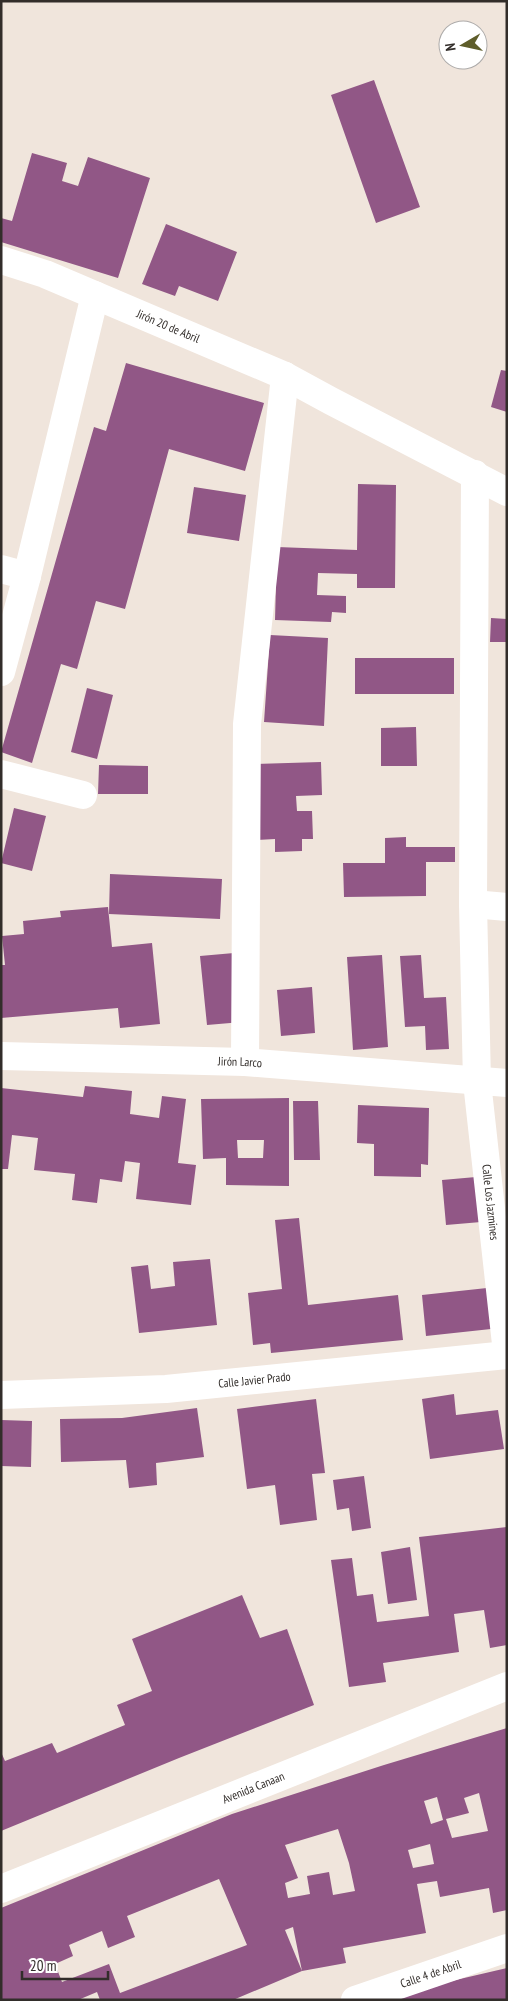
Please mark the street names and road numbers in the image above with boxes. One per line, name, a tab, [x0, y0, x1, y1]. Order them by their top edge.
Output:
street label: Jirón 20 de Abril	[134, 305, 202, 346]
street label: Jirón Larco	[217, 1053, 263, 1070]
street label: Calle Los Jazmines	[479, 1163, 502, 1241]
street label: Calle Javier Prado	[218, 1369, 291, 1391]
street label: Avenida Canaan	[220, 1768, 287, 1806]
street label: Calle 4 de Abril	[398, 1956, 463, 1991]

